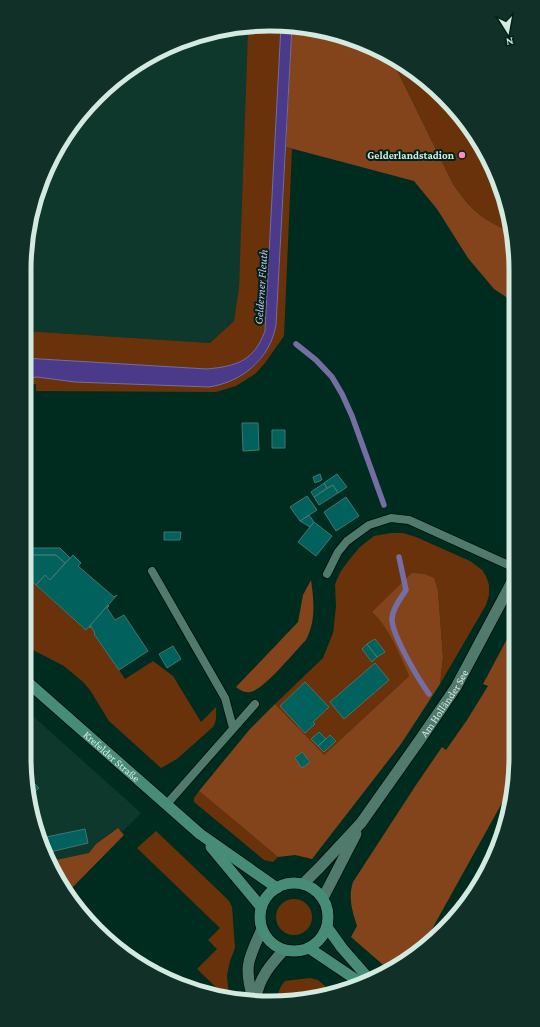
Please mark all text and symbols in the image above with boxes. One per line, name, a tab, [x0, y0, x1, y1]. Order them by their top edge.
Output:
north arrow	[488, 12, 528, 52]
text: N	[505, 35, 515, 49]
place label: Gelderlandstadion	[367, 149, 455, 161]
marker: Gelderlandstadion	[457, 150, 467, 160]
water label: Gelderner Fleuth	[251, 249, 271, 325]
street label: Am Holländer See	[418, 667, 470, 739]
street label: Krefelder Straße	[81, 728, 143, 784]

